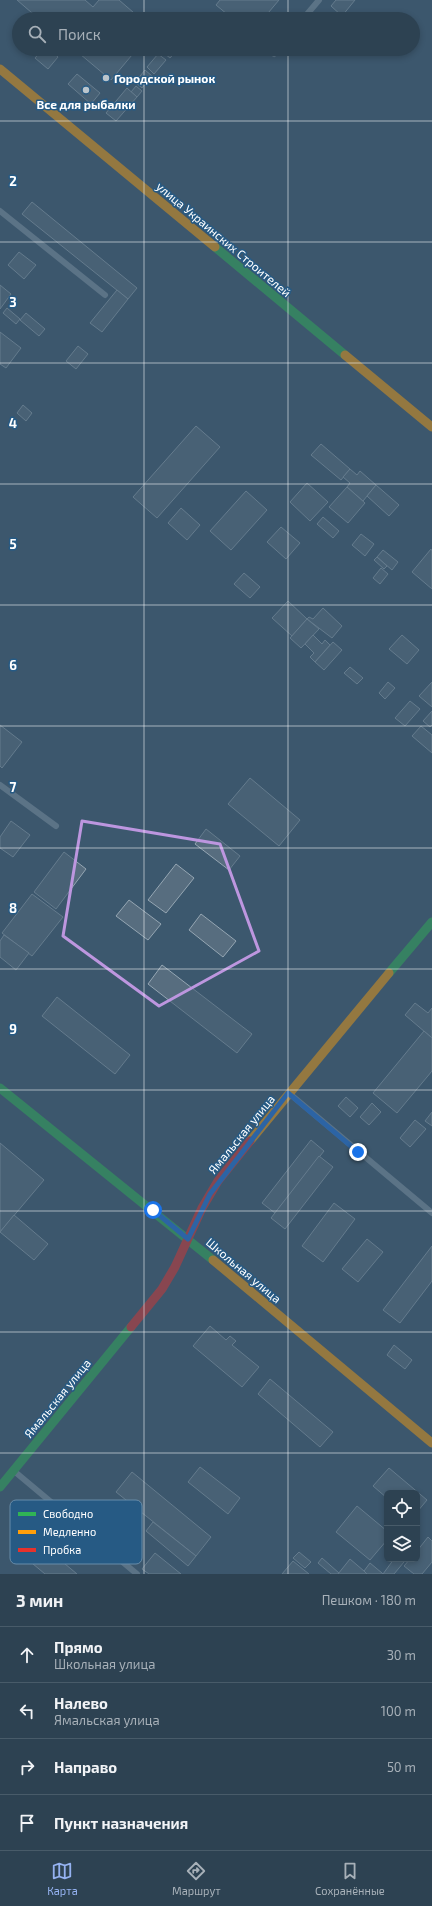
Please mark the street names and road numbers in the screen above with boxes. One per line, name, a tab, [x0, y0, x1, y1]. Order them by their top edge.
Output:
street label: улица Украинских Строителей	[153, 179, 294, 300]
street label: Ямальская улица	[205, 1092, 278, 1177]
street label: Школьная улица	[203, 1235, 284, 1306]
street label: Ямальская улица	[21, 1356, 94, 1441]

